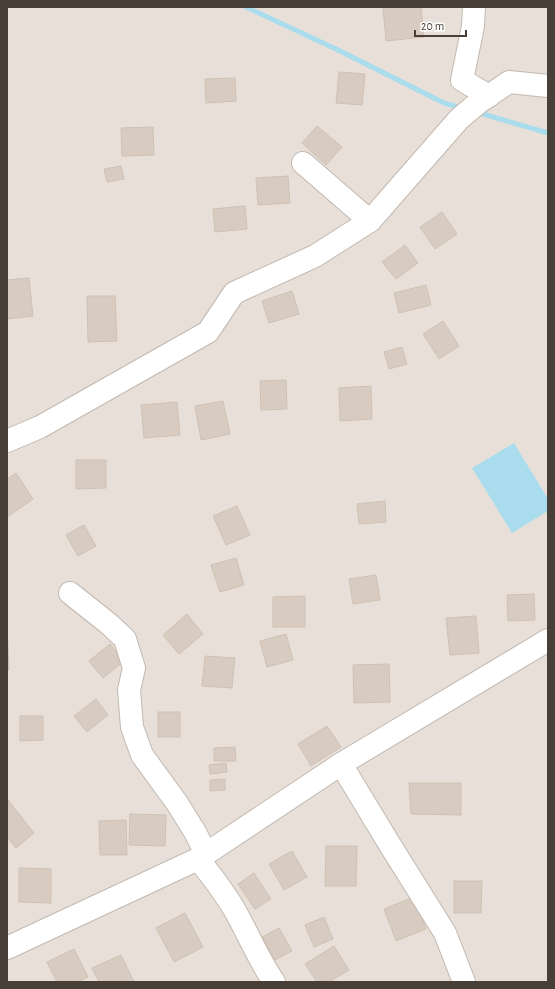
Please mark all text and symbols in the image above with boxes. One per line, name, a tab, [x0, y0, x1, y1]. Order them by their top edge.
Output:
scale bar	[415, 12, 466, 38]
text: 20 m	[421, 20, 444, 32]

